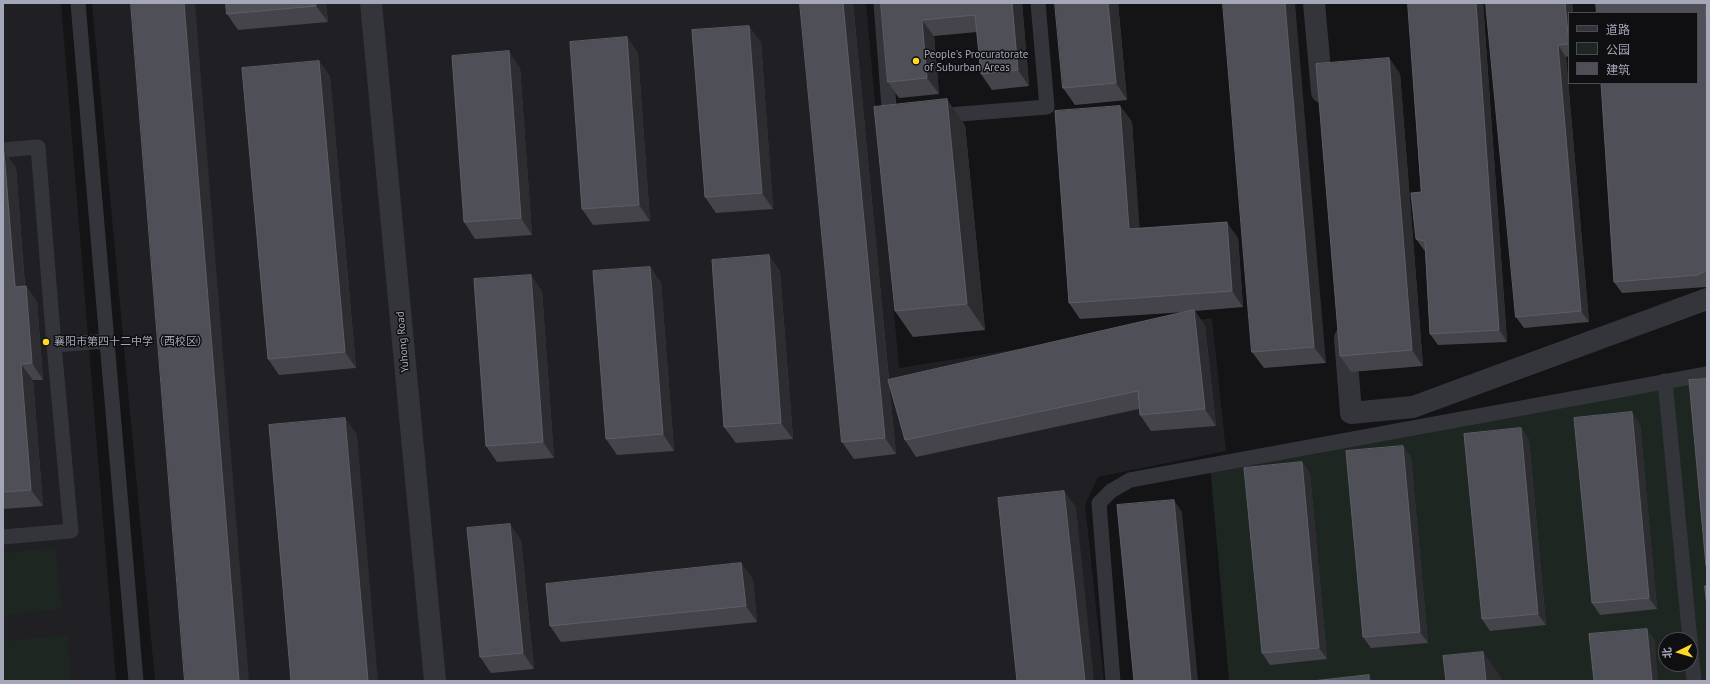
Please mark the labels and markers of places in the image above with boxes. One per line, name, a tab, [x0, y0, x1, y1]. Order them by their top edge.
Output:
place label: People's Procuratorate of Suburban Areas	[924, 48, 1028, 74]
marker: People's Procuratorate of Suburban Areas	[911, 56, 921, 66]
place label: 襄阳市第四十二中学（西校区）	[54, 335, 208, 349]
marker: 襄阳市第四十二中学（西校区）	[41, 337, 51, 347]

